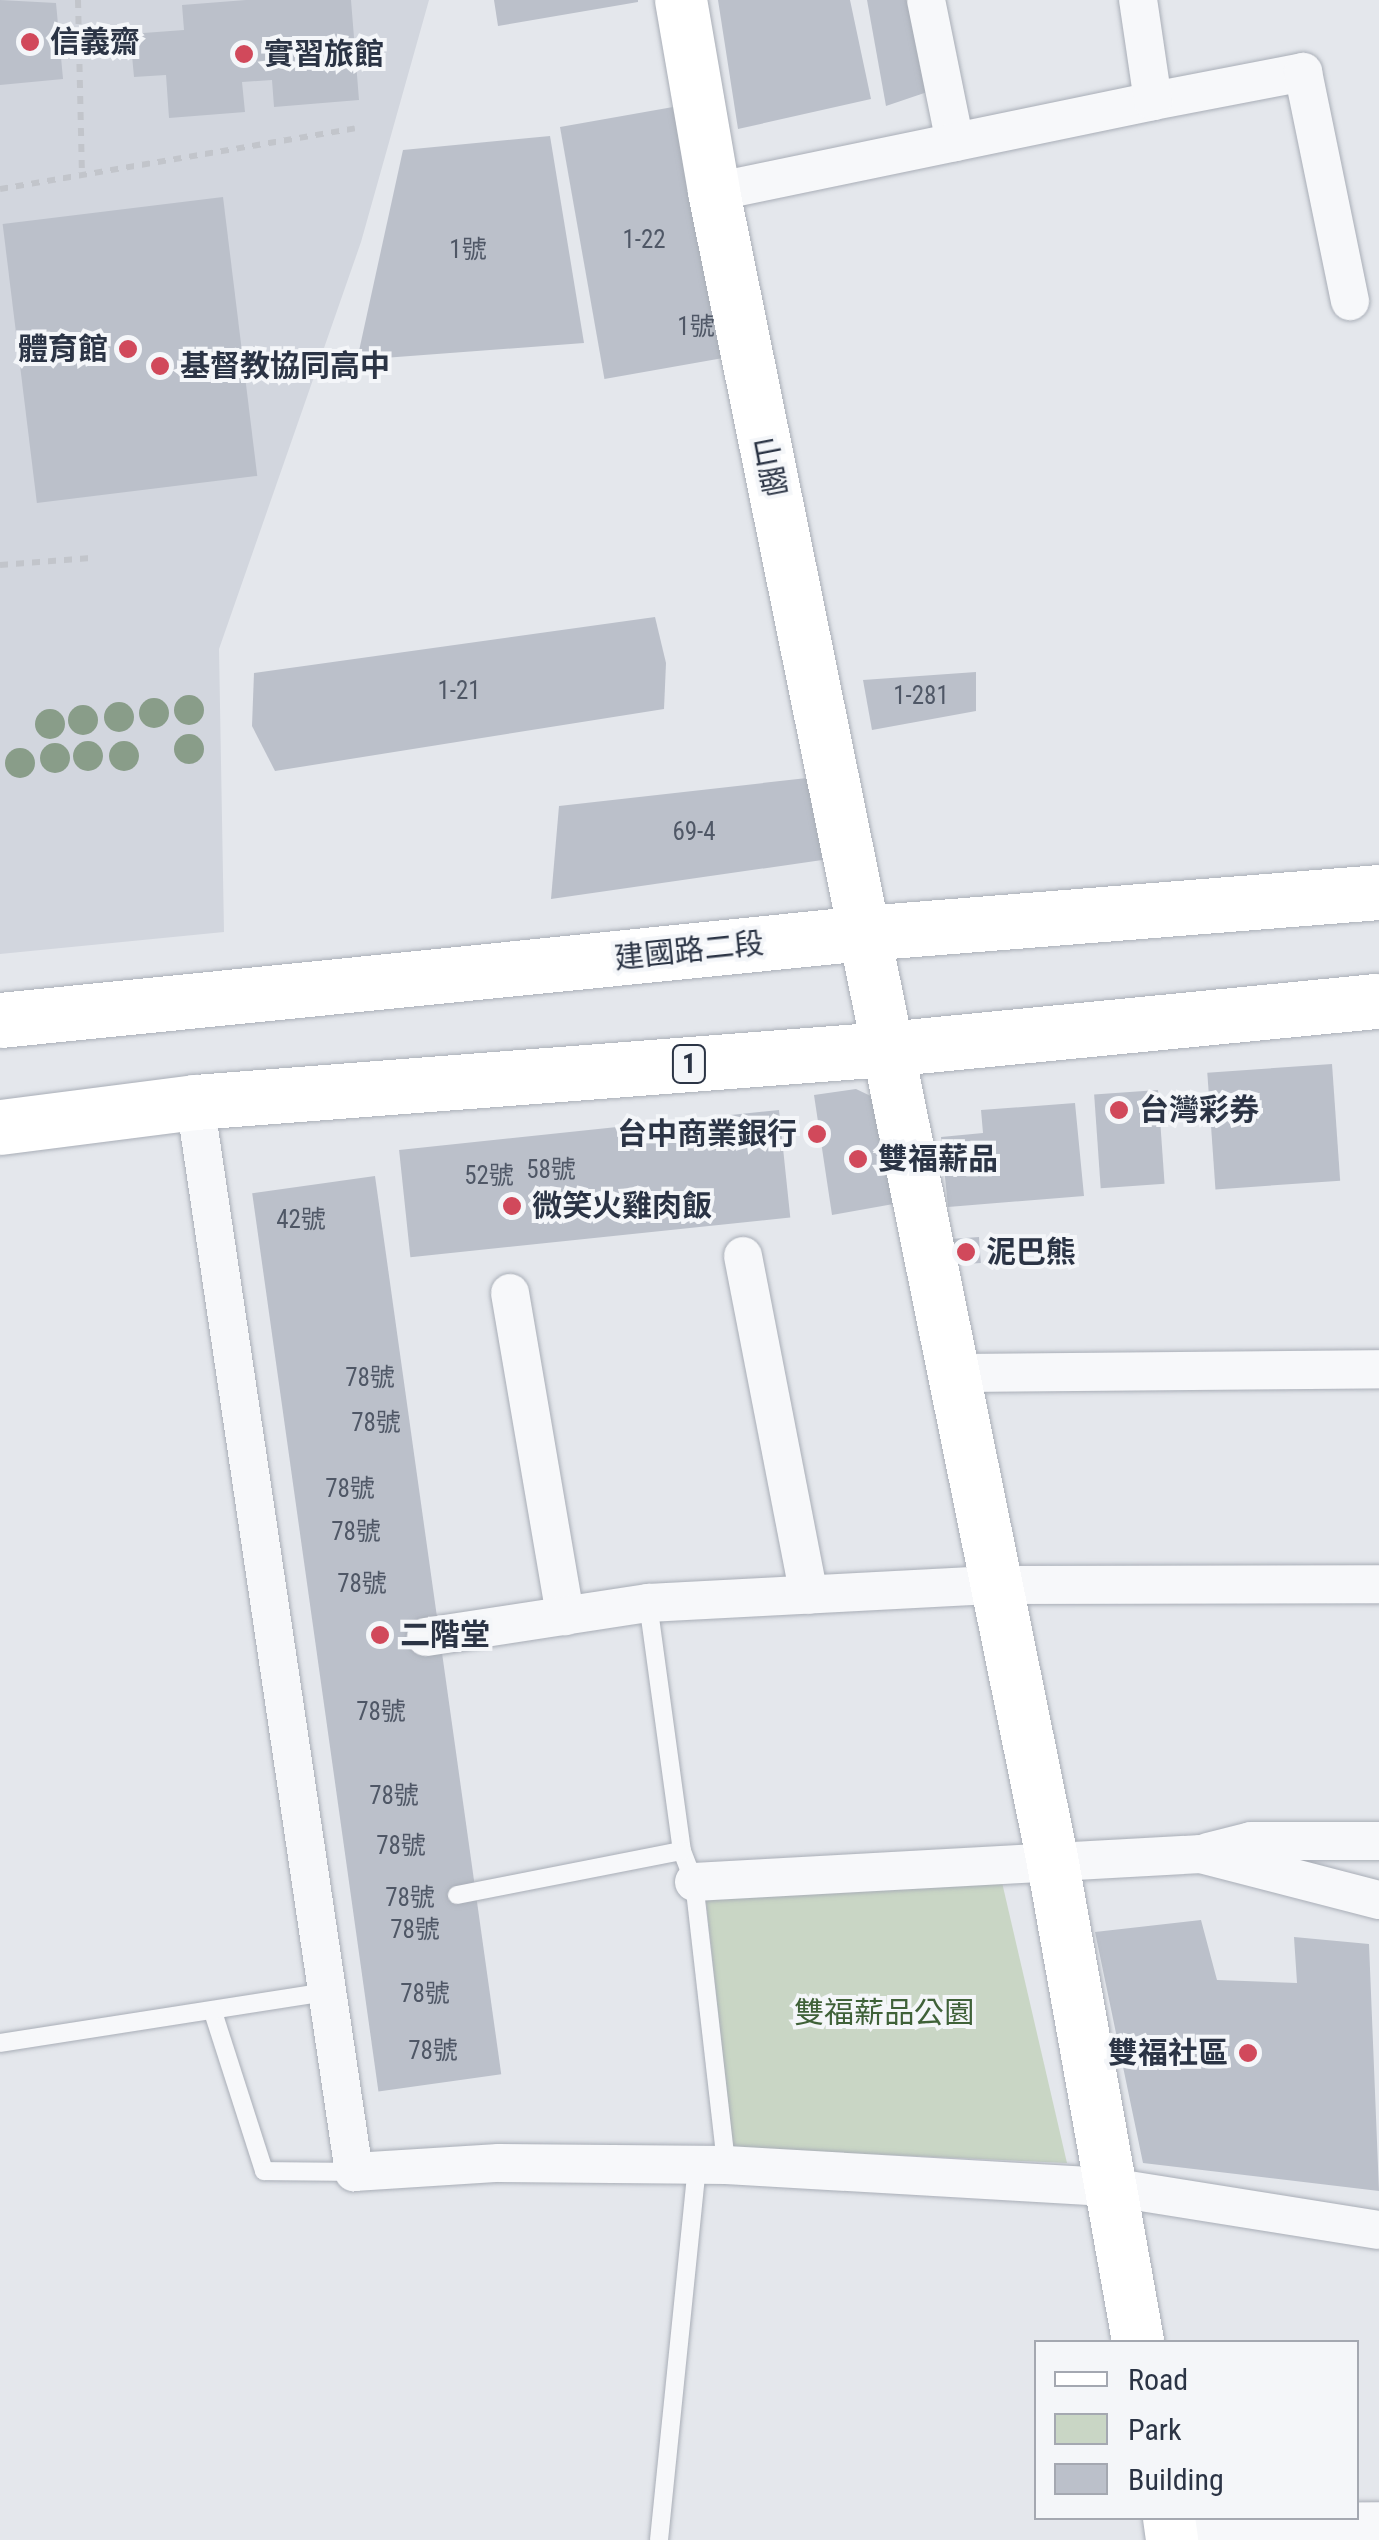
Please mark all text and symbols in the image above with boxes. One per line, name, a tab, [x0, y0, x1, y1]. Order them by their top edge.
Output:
place label: 信義齋	[50, 24, 140, 60]
marker: 信義齋	[19, 31, 41, 53]
place label: 實習旅館	[264, 36, 384, 72]
marker: 實習旅館	[233, 43, 255, 65]
house number: 1-22	[622, 225, 666, 255]
house number: 1號	[449, 235, 487, 265]
house number: 1號	[677, 312, 715, 342]
place label: 體育館	[18, 331, 108, 367]
marker: 體育館	[117, 338, 139, 360]
place label: 基督教協同高中	[180, 348, 390, 384]
marker: 基督教協同高中	[149, 355, 171, 377]
street label: 山腳	[746, 434, 792, 500]
house number: 1-21	[437, 676, 481, 706]
house number: 1-281	[893, 681, 949, 711]
house number: 69-4	[672, 817, 716, 847]
street label: 建國路二段	[613, 925, 765, 977]
road number: 1	[672, 1041, 706, 1087]
place label: 台灣彩券	[1139, 1092, 1259, 1128]
marker: 台灣彩券	[1108, 1099, 1130, 1121]
place label: 台中商業銀行	[617, 1116, 797, 1152]
marker: 台中商業銀行	[806, 1123, 828, 1145]
place label: 雙福薪品	[878, 1141, 998, 1177]
marker: 雙福薪品	[847, 1148, 869, 1170]
house number: 58號	[526, 1155, 576, 1185]
house number: 52號	[464, 1161, 514, 1191]
place label: 微笑火雞肉飯	[532, 1188, 712, 1224]
marker: 微笑火雞肉飯	[501, 1195, 523, 1217]
house number: 42號	[276, 1205, 326, 1235]
place label: 泥巴熊	[986, 1234, 1076, 1270]
marker: 泥巴熊	[955, 1241, 977, 1263]
house number: 78號	[345, 1363, 395, 1393]
house number: 78號	[351, 1408, 401, 1438]
house number: 78號	[325, 1474, 375, 1504]
house number: 78號	[331, 1517, 381, 1547]
house number: 78號	[337, 1569, 387, 1599]
place label: 二階堂	[400, 1617, 490, 1653]
marker: 二階堂	[369, 1624, 391, 1646]
house number: 78號	[356, 1697, 406, 1727]
house number: 78號	[369, 1781, 419, 1811]
house number: 78號	[376, 1831, 426, 1861]
house number: 78號	[385, 1883, 435, 1913]
house number: 78號	[390, 1915, 440, 1945]
house number: 78號	[400, 1979, 450, 2009]
park label: 雙福薪品公園	[794, 1995, 974, 2031]
place label: 雙福社區	[1108, 2035, 1228, 2071]
house number: 78號	[408, 2036, 458, 2066]
marker: 雙福社區	[1237, 2042, 1259, 2064]
legend	[1034, 2340, 1359, 2520]
text: Road	[1128, 2362, 1188, 2397]
text: Park	[1128, 2412, 1182, 2447]
text: Building	[1128, 2462, 1224, 2497]

